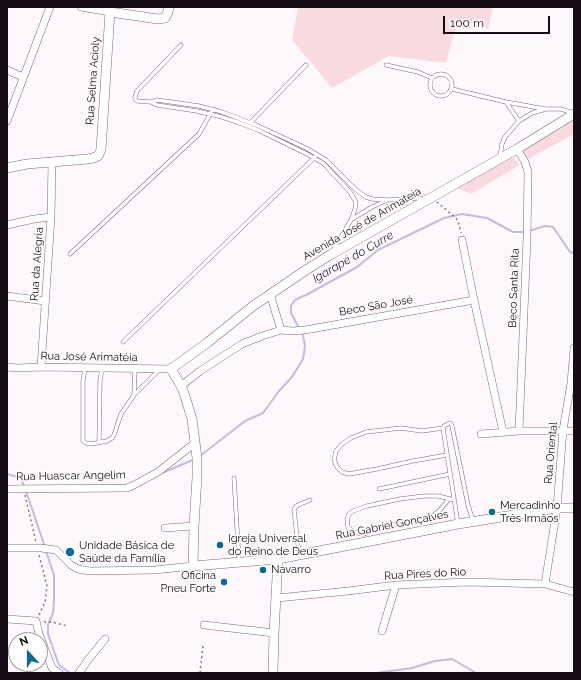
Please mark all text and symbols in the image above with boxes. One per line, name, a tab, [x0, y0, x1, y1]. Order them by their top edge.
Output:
scale bar	[445, 8, 552, 34]
text: 100 m	[450, 16, 484, 30]
street label: Rua Selma Acioly	[83, 36, 103, 126]
street label: Avenida José de Arimateia	[301, 185, 423, 263]
street label: Rua da Alegria	[28, 227, 46, 301]
water label: Igarapé do Curre	[310, 228, 396, 286]
street label: Beco Santa Rita	[506, 248, 522, 328]
street label: Beco São José	[338, 293, 414, 319]
street label: Rua José Arimatéia	[40, 350, 138, 364]
street label: Rua Oriental	[542, 421, 560, 485]
street label: Rua Huascar Angelim	[16, 468, 126, 484]
place label: Mercadinho Três Irmãos	[500, 499, 560, 525]
marker: Mercadinho Três Irmãos	[487, 507, 497, 517]
street label: Rua Gabriel Gonçalves	[334, 508, 450, 542]
place label: Igreja Universal do Reino de Deus	[228, 532, 318, 558]
place label: Unidade Básica de Saúde da Família	[79, 539, 174, 565]
marker: Igreja Universal do Reino de Deus	[215, 540, 225, 550]
marker: Unidade Básica de Saúde da Família	[64, 546, 76, 558]
place label: Navarro	[271, 563, 311, 577]
marker: Navarro	[258, 565, 268, 575]
street label: Rua Pires do Río	[384, 565, 466, 583]
place label: Oficina Pneu Forte	[160, 569, 216, 595]
marker: Oficina Pneu Forte	[219, 577, 229, 587]
north arrow	[8, 632, 48, 672]
text: N	[18, 634, 30, 649]

